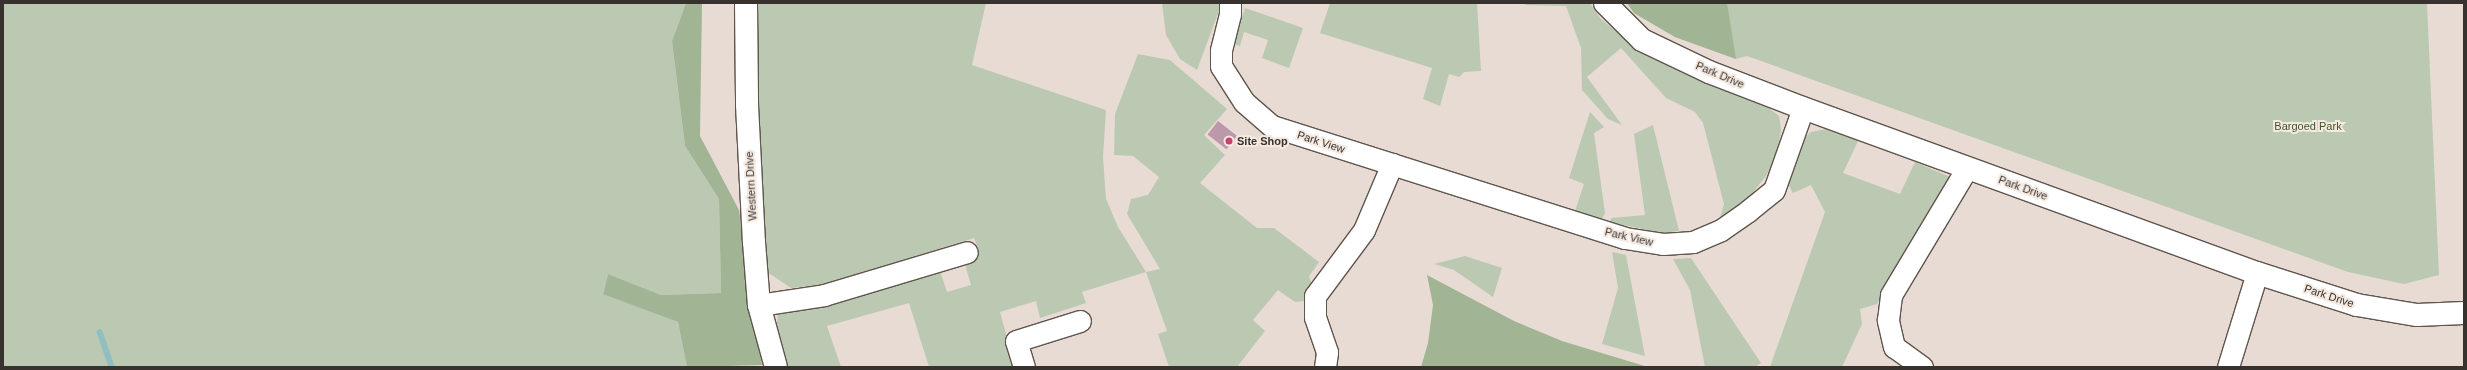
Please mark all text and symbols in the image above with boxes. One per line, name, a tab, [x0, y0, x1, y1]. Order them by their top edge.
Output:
street label: Park Drive	[1694, 59, 1746, 91]
park label: Bargoed Park	[2274, 119, 2342, 133]
street label: Park View	[1296, 128, 1346, 156]
place label: Site Shop	[1237, 134, 1288, 148]
marker: Site Shop	[1224, 136, 1234, 146]
street label: Western Drive	[743, 151, 759, 221]
street label: Park Drive	[1997, 173, 2049, 203]
street label: Park View	[1603, 225, 1655, 249]
street label: Park Drive	[2303, 282, 2355, 310]

